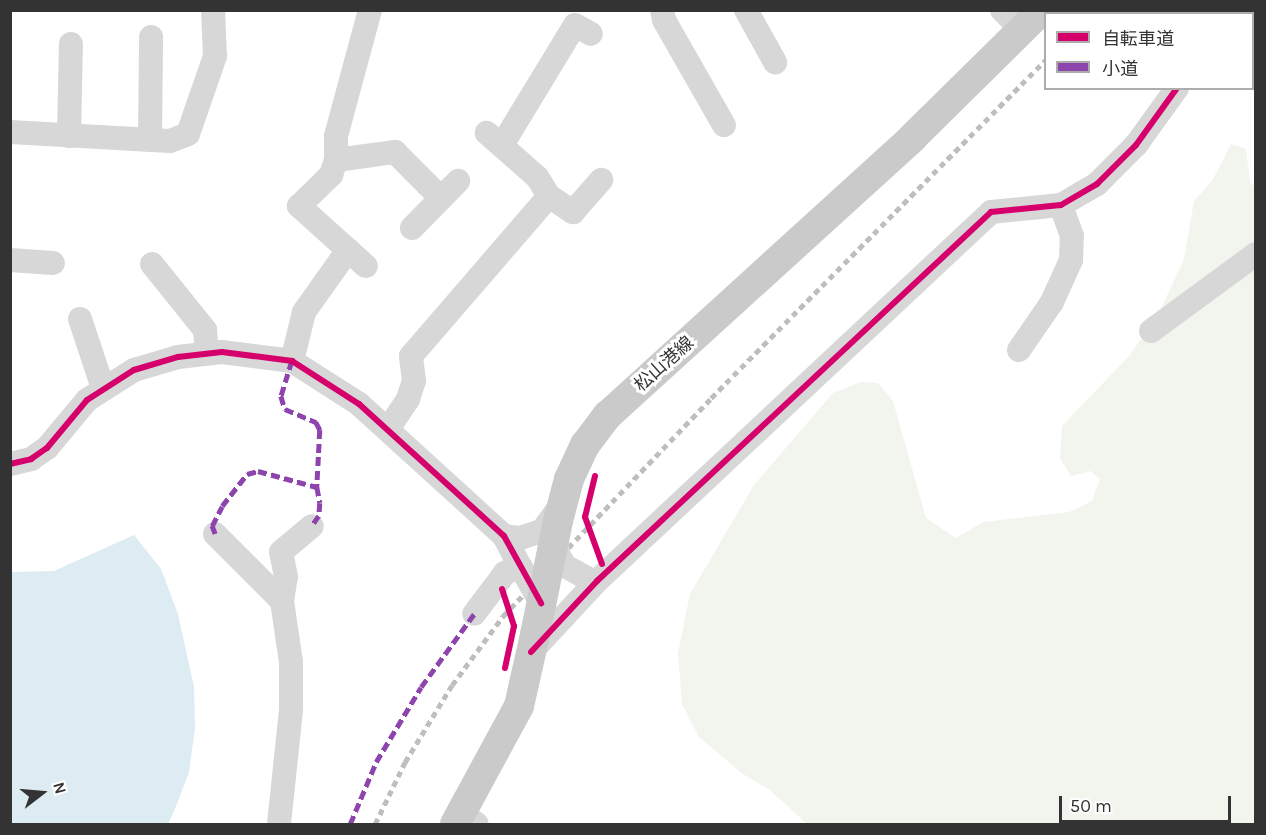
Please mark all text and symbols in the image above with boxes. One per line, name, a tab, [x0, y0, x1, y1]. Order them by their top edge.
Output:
legend	[1044, 12, 1254, 90]
text: 自転車道	[1102, 28, 1174, 50]
text: 小道	[1102, 58, 1138, 80]
street label: 松山港線	[630, 332, 698, 396]
north arrow	[12, 763, 72, 823]
text: N	[49, 780, 70, 796]
scale bar	[1062, 784, 1234, 822]
text: 50 m	[1070, 795, 1112, 817]

